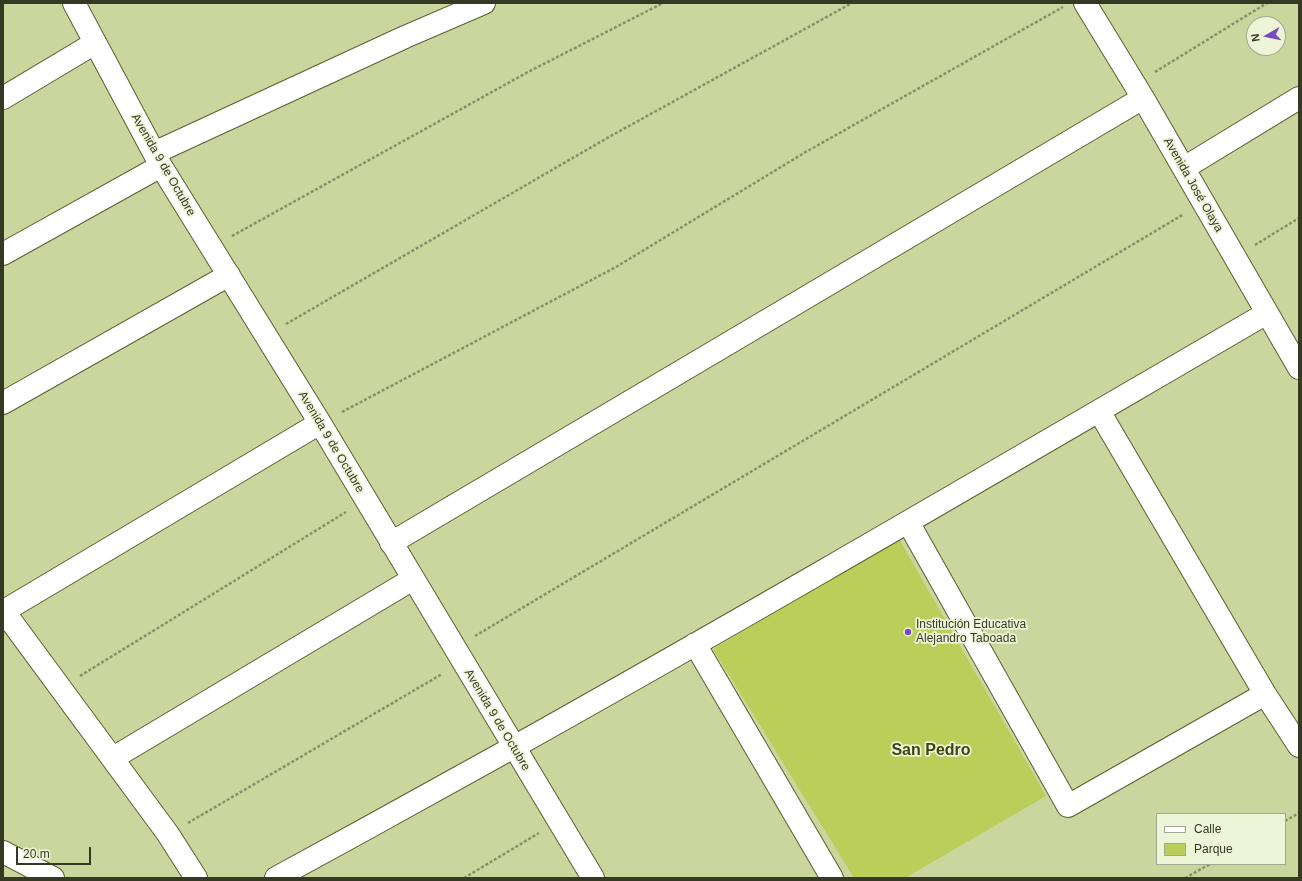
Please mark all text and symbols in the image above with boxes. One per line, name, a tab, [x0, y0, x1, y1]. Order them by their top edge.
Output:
north arrow	[1246, 16, 1286, 56]
text: N	[1249, 33, 1262, 43]
street label: Avenida 9 de Octubre	[128, 111, 198, 219]
street label: Avenida José Olaya	[1160, 135, 1226, 235]
street label: Avenida 9 de Octubre	[295, 389, 367, 495]
place label: Institución Educativa Alejandro Taboada	[916, 618, 1026, 646]
marker: Institución Educativa Alejandro Taboada	[903, 627, 913, 637]
street label: Avenida 9 de Octubre	[461, 667, 533, 773]
district label: San Pedro	[891, 741, 971, 761]
legend	[1156, 813, 1286, 865]
text: Calle	[1194, 822, 1221, 836]
scale bar	[18, 839, 93, 865]
text: Parque	[1194, 842, 1233, 856]
text: 20 m	[23, 847, 50, 861]

